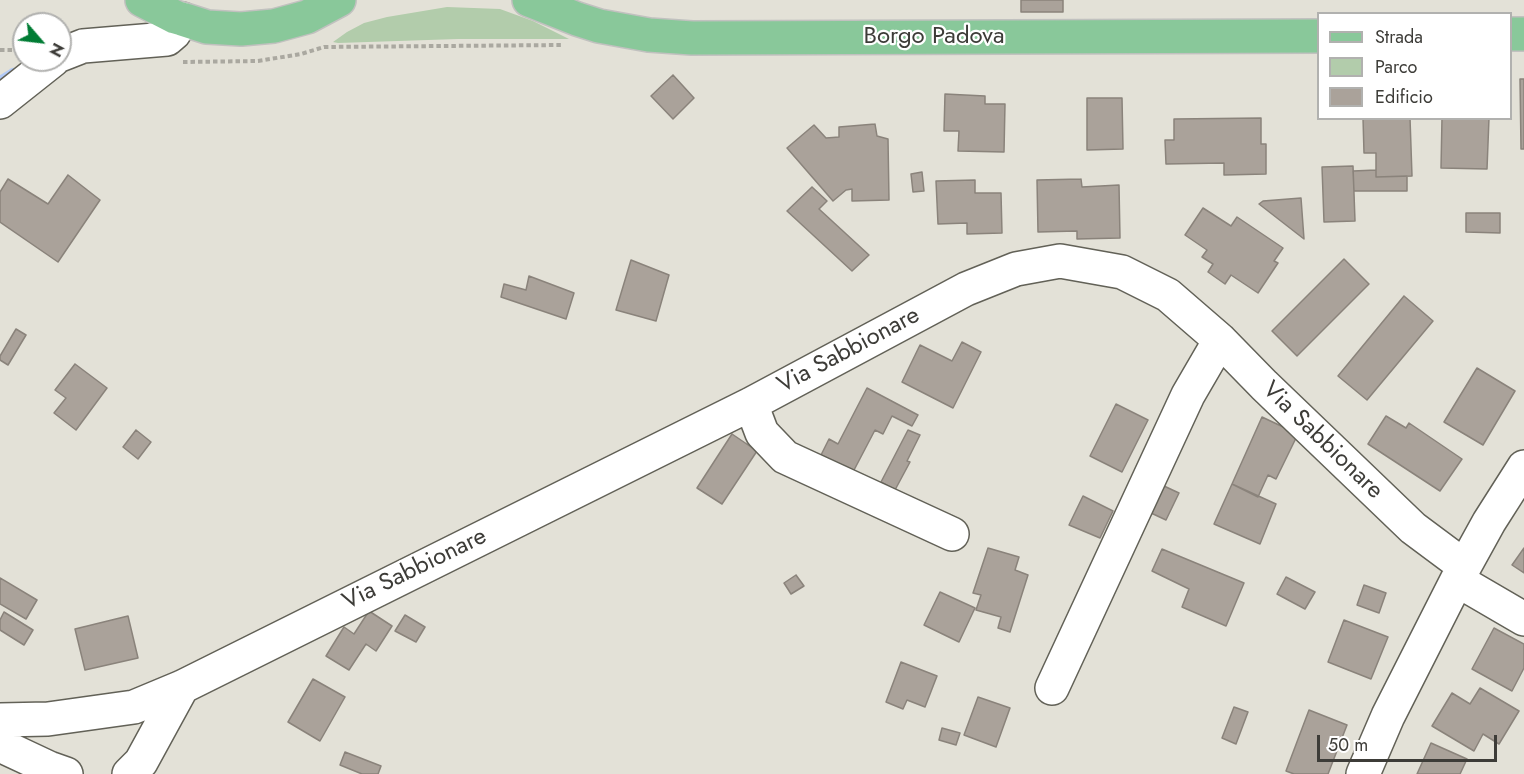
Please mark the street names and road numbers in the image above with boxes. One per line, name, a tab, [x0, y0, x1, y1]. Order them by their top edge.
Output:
street label: Borgo Padova	[864, 23, 1004, 51]
street label: Via Sabbionare	[773, 302, 925, 400]
street label: Via Sabbionare	[1256, 376, 1388, 506]
street label: Via Sabbionare	[338, 523, 492, 617]

